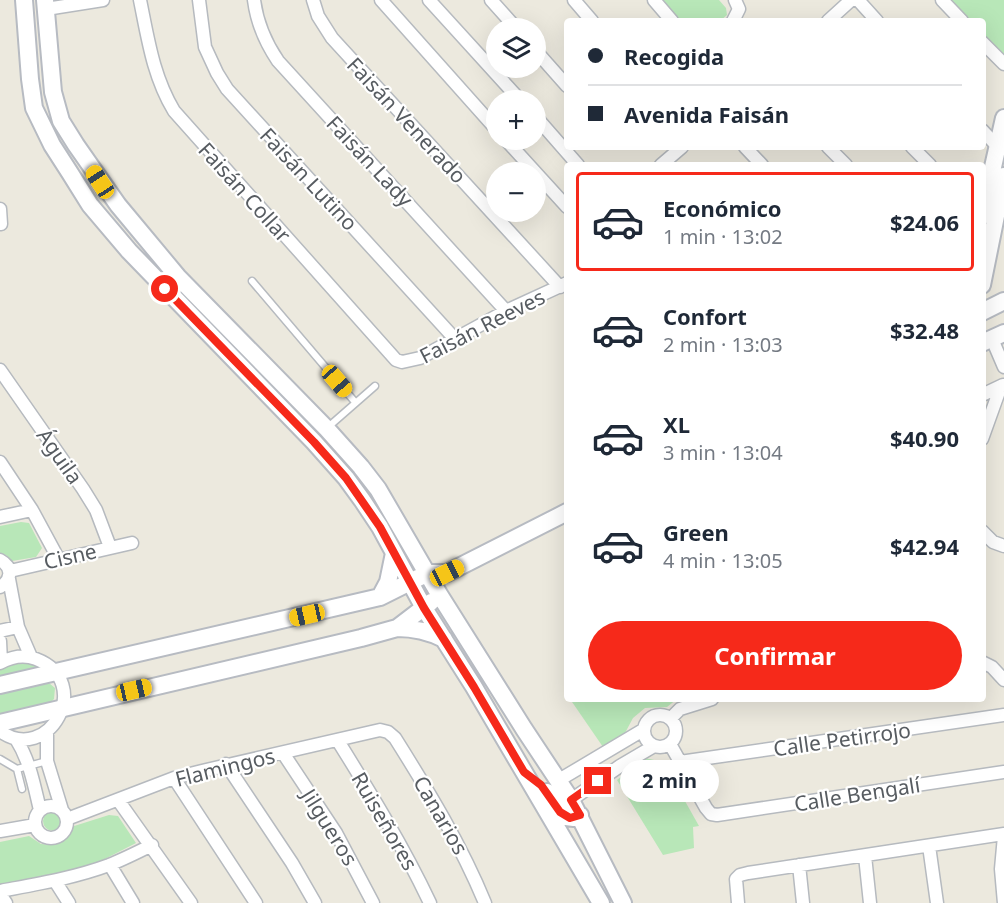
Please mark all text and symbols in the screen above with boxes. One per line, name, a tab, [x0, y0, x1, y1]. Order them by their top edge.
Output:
map controls	[486, 18, 546, 222]
button: layers	[486, 18, 546, 78]
text: Recogida	[624, 41, 724, 71]
street label: Faisán Venerado	[341, 51, 473, 189]
button: +	[486, 90, 546, 150]
text: Avenida Faisán	[624, 99, 789, 129]
street label: Faisán Lady	[321, 109, 420, 213]
street label: Faisán Lutino	[254, 122, 364, 236]
street label: Faisán Collar	[193, 136, 298, 248]
car	[83, 162, 117, 202]
button: −	[486, 162, 546, 222]
text: Económico	[663, 193, 782, 223]
icon: car	[591, 195, 645, 249]
text: $24.06	[890, 207, 959, 237]
text: 1 min · 13:02	[663, 223, 783, 250]
route start	[151, 275, 178, 302]
street label: Faisán Reeves	[414, 282, 550, 370]
text: Confort	[663, 301, 747, 331]
icon: car	[591, 303, 645, 357]
text: $32.48	[890, 315, 959, 345]
text: 2 min · 13:03	[663, 331, 783, 358]
car	[318, 362, 356, 400]
text: XL	[663, 409, 690, 439]
icon: car	[591, 411, 645, 465]
street label: Águila	[31, 423, 89, 489]
text: $40.90	[890, 423, 959, 453]
text: 3 min · 13:04	[663, 439, 783, 466]
text: Green	[663, 517, 729, 547]
icon: car	[591, 519, 645, 573]
text: $42.94	[890, 531, 959, 561]
street label: Cisne	[41, 536, 99, 576]
text: 4 min · 13:05	[663, 547, 783, 574]
car	[427, 557, 467, 589]
car	[287, 602, 327, 628]
button: Confirmar	[588, 621, 962, 690]
car	[114, 677, 154, 703]
street label: Calle Petirrojo	[771, 715, 913, 763]
street label: Flamingos	[172, 741, 278, 793]
callout: 2 min	[619, 760, 718, 802]
street label: Ruiseñores	[346, 767, 424, 875]
route end	[584, 767, 611, 794]
text: 2 min	[642, 767, 697, 794]
street label: Canarios	[407, 770, 475, 860]
street label: Calle Bengalí	[792, 770, 923, 818]
street label: Jilgueros	[294, 782, 364, 871]

